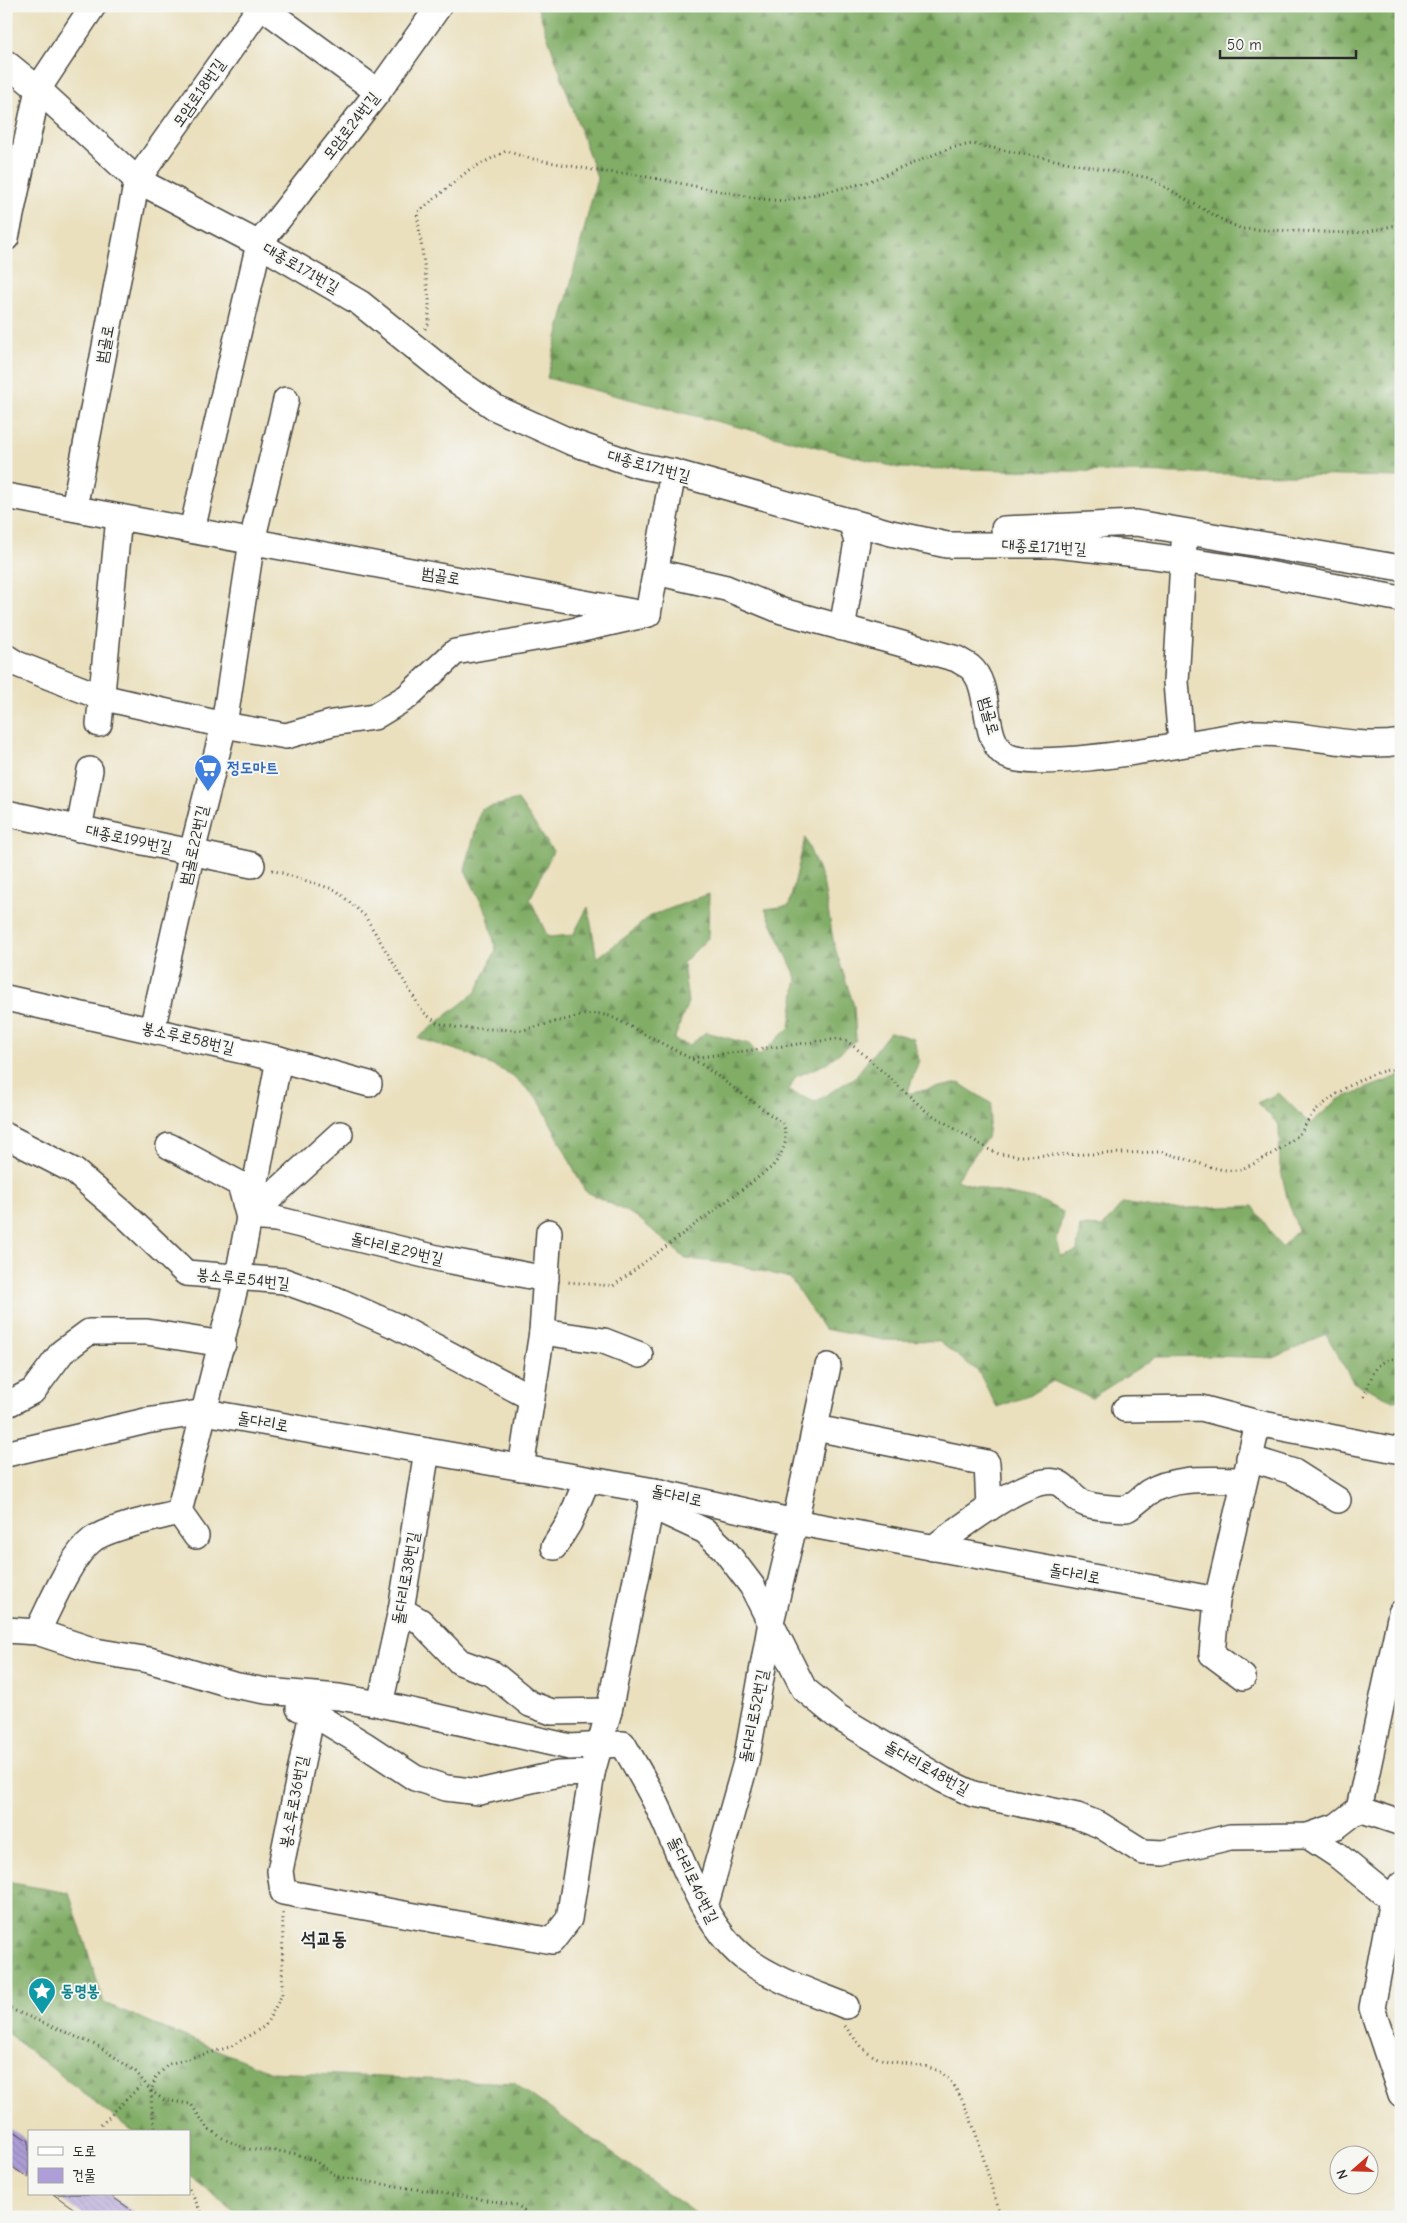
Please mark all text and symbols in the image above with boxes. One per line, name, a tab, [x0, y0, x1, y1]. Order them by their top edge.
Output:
scale bar	[1220, 28, 1356, 60]
text: 50 m	[1227, 36, 1262, 54]
street label: 모암로18번길	[169, 55, 229, 130]
street label: 모암로24번길	[319, 89, 383, 163]
street label: 대종로171번길	[260, 239, 342, 297]
street label: 범골로	[92, 323, 118, 365]
street label: 대종로171번길	[606, 446, 692, 486]
street label: 대종로171번길	[1001, 536, 1087, 558]
street label: 범골로	[420, 564, 462, 588]
street label: 범골로	[975, 695, 1003, 737]
supermarket icon: 정도마트	[193, 753, 223, 792]
place label: 정도마트	[227, 759, 279, 777]
street label: 범골로22번길	[176, 803, 212, 887]
street label: 대종로199번길	[84, 821, 174, 857]
street label: 봉소루로58번길	[140, 1019, 236, 1057]
street label: 돌다리로29번길	[349, 1230, 445, 1268]
street label: 봉소루로54번길	[195, 1265, 291, 1293]
street label: 돌다리로	[236, 1409, 290, 1435]
street label: 돌다리로	[650, 1482, 704, 1510]
street label: 돌다리로38번길	[389, 1530, 423, 1626]
street label: 돌다리로	[1048, 1561, 1102, 1587]
street label: 돌다리로52번길	[736, 1668, 772, 1764]
street label: 돌다리로48번길	[882, 1738, 972, 1799]
street label: 봉소루로36번길	[276, 1754, 312, 1850]
street label: 돌다리로46번길	[664, 1834, 722, 1926]
district label: 석교동	[300, 1928, 347, 1950]
place icon: 동명봉	[27, 1976, 57, 2015]
place label: 동명봉	[61, 1982, 100, 2000]
legend	[28, 2130, 190, 2196]
text: 도로	[72, 2142, 96, 2160]
north arrow	[1330, 2146, 1380, 2196]
text: 건물	[72, 2166, 96, 2184]
text: N	[1333, 2167, 1352, 2181]

